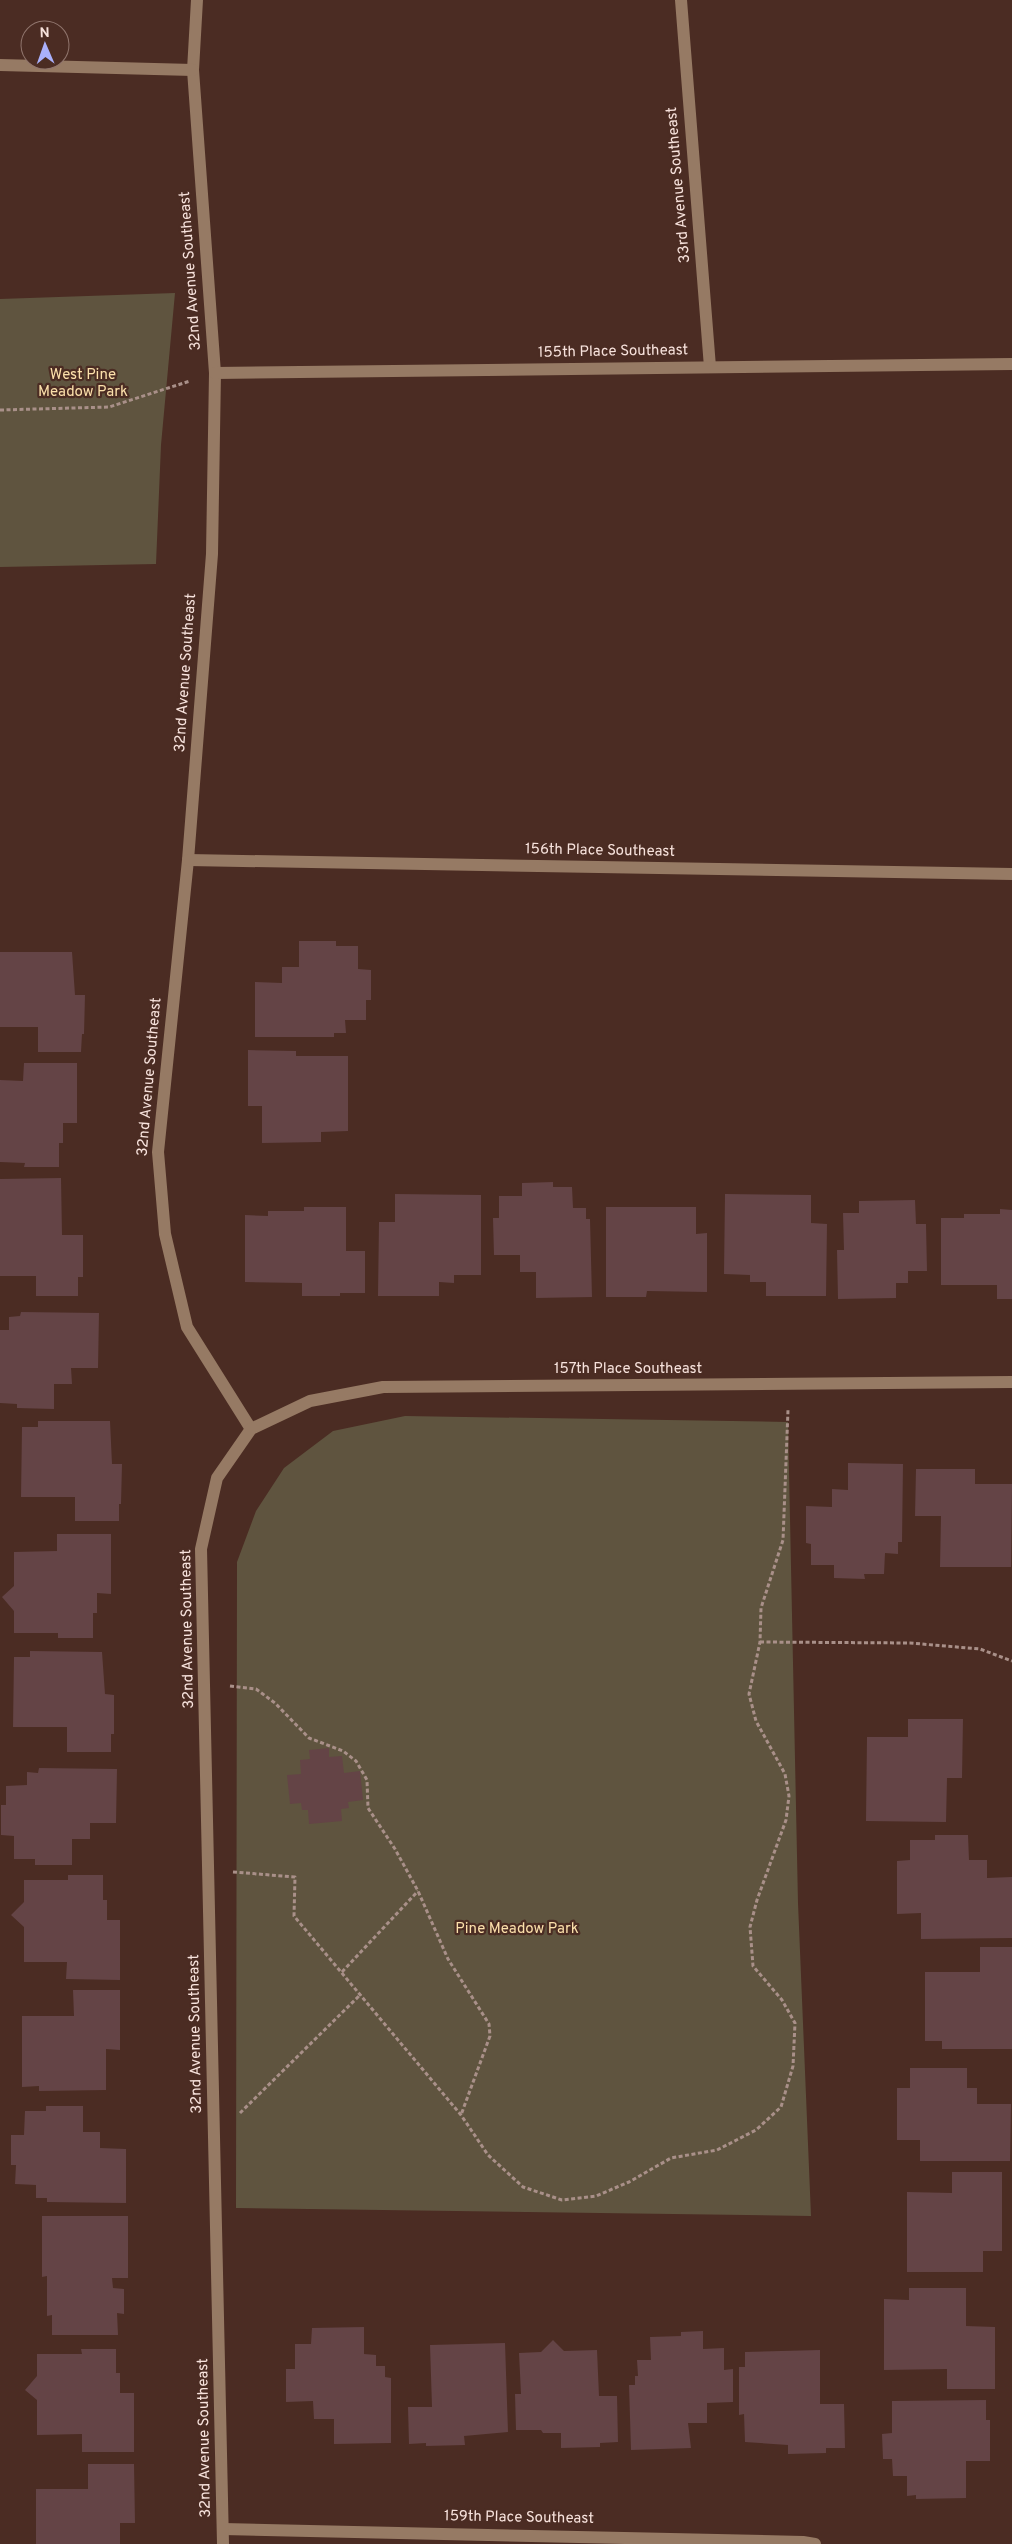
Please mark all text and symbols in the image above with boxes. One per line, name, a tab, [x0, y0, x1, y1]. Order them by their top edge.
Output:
north arrow	[20, 20, 70, 70]
text: N	[39, 25, 50, 42]
street label: 33rd Avenue Southeast	[663, 106, 695, 264]
street label: 32nd Avenue Southeast	[176, 191, 206, 351]
street label: 155th Place Southeast	[538, 341, 688, 363]
park label: West Pine Meadow Park	[38, 366, 128, 402]
street label: 32nd Avenue Southeast	[171, 593, 201, 753]
street label: 156th Place Southeast	[525, 840, 675, 862]
street label: 32nd Avenue Southeast	[134, 997, 166, 1157]
street label: 157th Place Southeast	[554, 1360, 702, 1379]
street label: 32nd Avenue Southeast	[177, 1549, 199, 1709]
park label: Pine Meadow Park	[455, 1920, 579, 1939]
street label: 32nd Avenue Southeast	[185, 1954, 207, 2114]
street label: 32nd Avenue Southeast	[194, 2358, 216, 2518]
street label: 159th Place Southeast	[444, 2507, 594, 2529]

